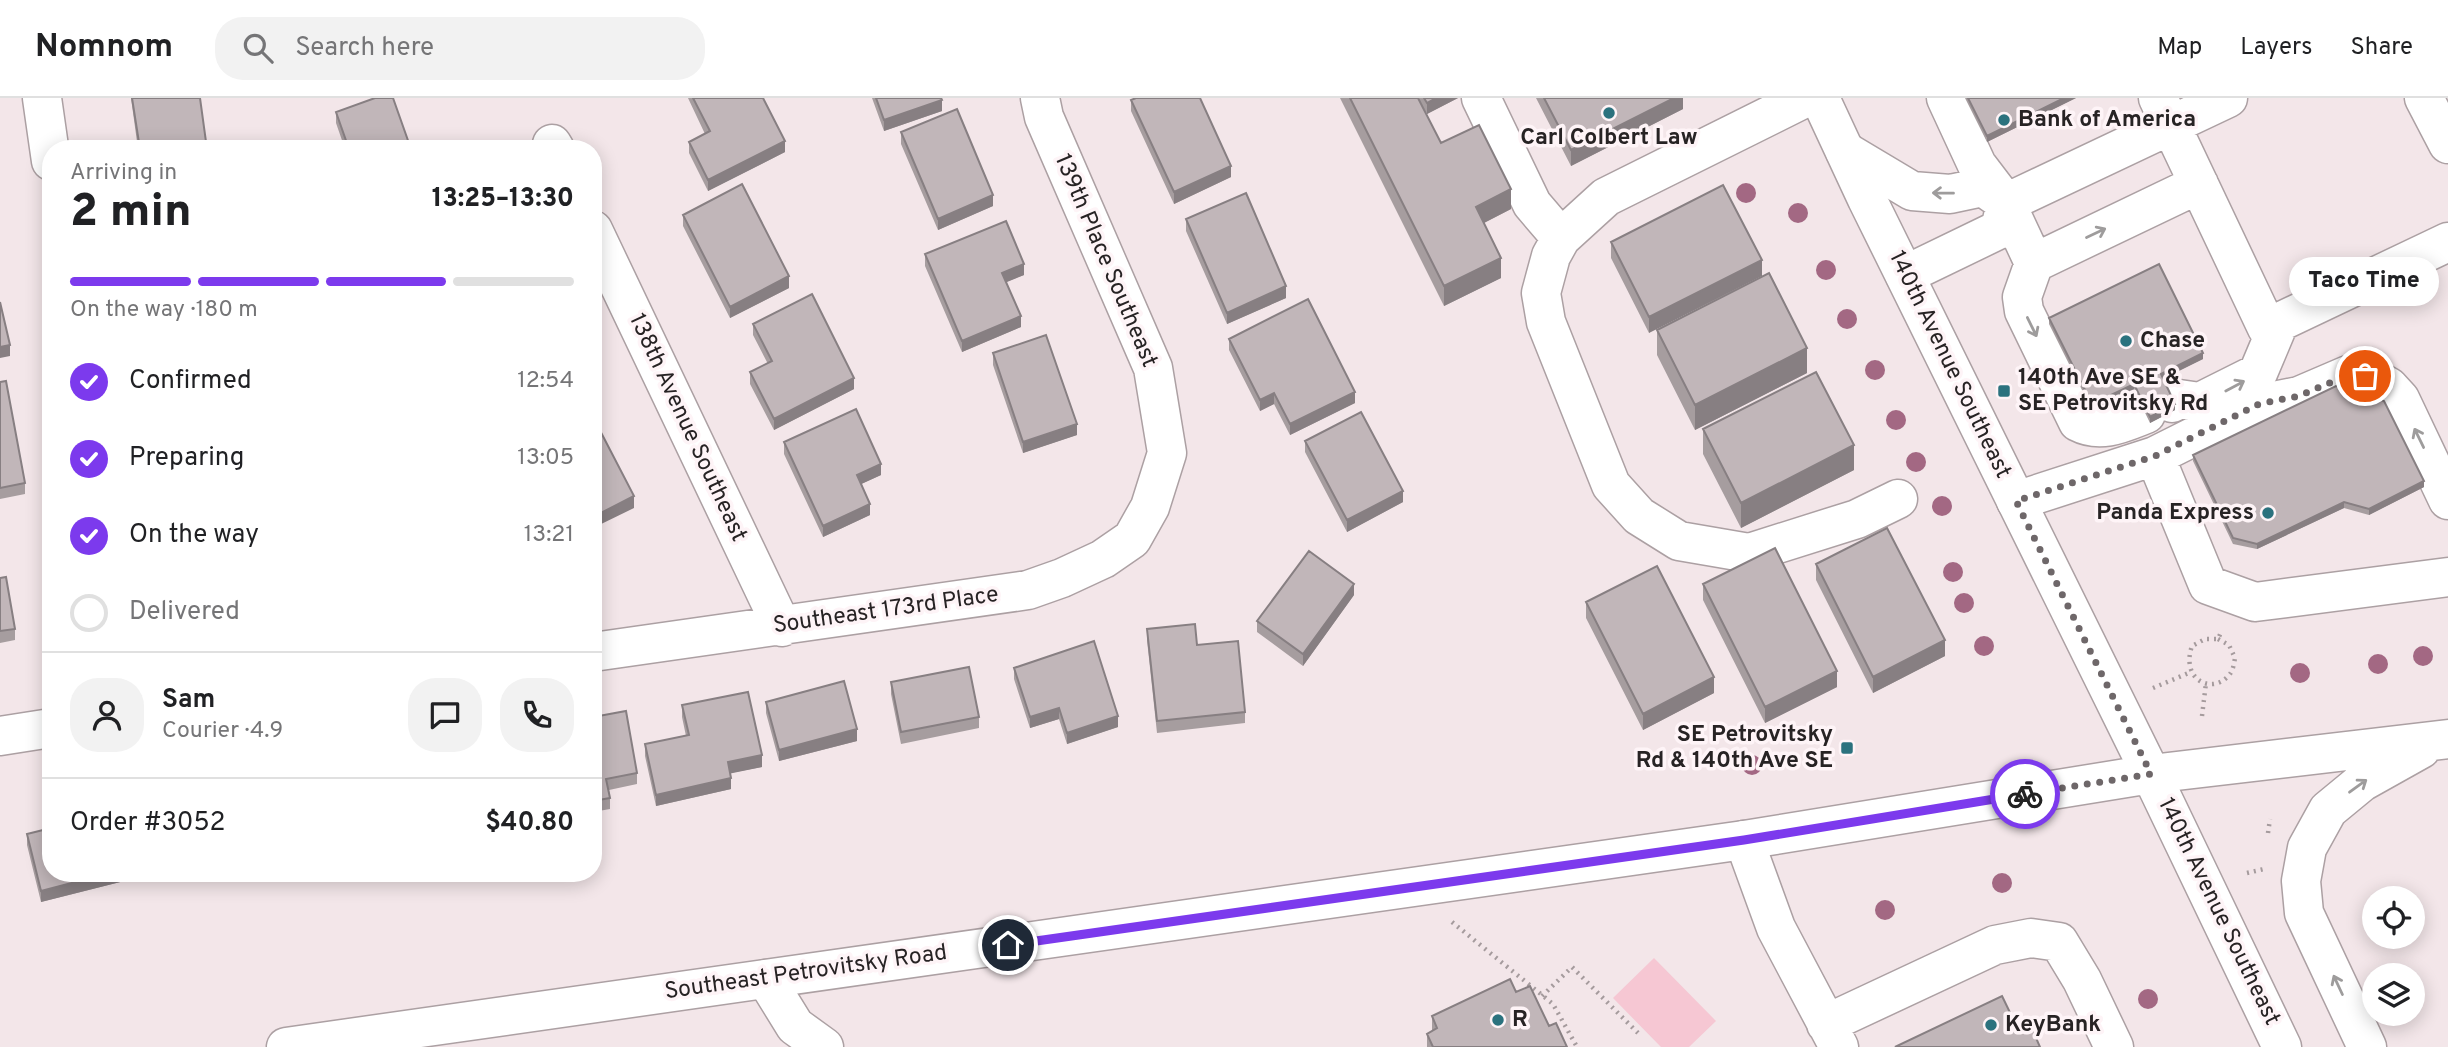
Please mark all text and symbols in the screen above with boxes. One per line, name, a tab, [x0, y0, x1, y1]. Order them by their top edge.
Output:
search box	[215, 17, 705, 80]
text: Nomnom	[35, 27, 173, 69]
icon: search	[239, 29, 277, 67]
text: Search here	[295, 32, 434, 65]
text: Map	[2157, 33, 2202, 63]
text: Layers	[2240, 33, 2312, 63]
text: Share	[2350, 33, 2413, 63]
marker: Carl Colbert Law	[1601, 105, 1617, 121]
place label: Bank of America	[2018, 106, 2196, 135]
marker: Bank of America	[1996, 112, 2012, 128]
place label: Carl Colbert Law	[1520, 124, 1698, 153]
street label: 139th Place Southeast	[1047, 150, 1163, 372]
text: Arriving in	[70, 159, 177, 188]
text: 13:25–13:30	[432, 183, 574, 216]
text: 2 min	[70, 184, 192, 243]
one-way arrow	[1932, 186, 1955, 199]
one-way arrow	[2085, 226, 2106, 240]
street label: 140th Avenue Southeast	[1881, 247, 2017, 483]
callout: Taco Time	[2290, 257, 2440, 306]
text: Taco Time	[2308, 267, 2420, 296]
text: On the way · 180 m	[70, 296, 258, 325]
street label: 138th Avenue Southeast	[621, 309, 753, 547]
one-way arrow	[2026, 316, 2039, 337]
place label: Chase	[2140, 327, 2205, 356]
marker: Chase	[2118, 333, 2134, 349]
pin	[2335, 346, 2395, 406]
icon: bag	[2346, 357, 2384, 395]
icon: check	[70, 363, 108, 401]
place label: 140th Ave SE & SE Petrovitsky Rd	[2018, 364, 2208, 419]
text: Confirmed	[129, 365, 252, 398]
text: 12:54	[517, 367, 574, 396]
one-way arrow	[2224, 378, 2245, 392]
marker: 140th Ave SE & SE Petrovitsky Rd	[1996, 383, 2012, 399]
one-way arrow	[2411, 428, 2425, 449]
icon: check	[70, 440, 108, 478]
text: Preparing	[129, 442, 244, 475]
text: 13:05	[517, 444, 574, 473]
place label: Panda Express	[2096, 499, 2254, 528]
marker: Panda Express	[2260, 505, 2276, 521]
icon: check	[70, 517, 108, 555]
text: On the way	[129, 519, 259, 552]
text: 13:21	[524, 521, 574, 550]
street label: Southeast 173rd Place	[771, 581, 1001, 641]
text: Delivered	[129, 596, 240, 629]
button: person	[70, 678, 144, 752]
button: chat	[408, 678, 482, 752]
button: phone	[500, 678, 574, 752]
text: Sam	[162, 684, 215, 717]
text: Courier · 4.9	[162, 717, 283, 746]
place label: SE Petrovitsky Rd & 140th Ave SE	[1636, 721, 1833, 776]
marker: SE Petrovitsky Rd & 140th Ave SE	[1839, 740, 1855, 756]
courier	[1990, 759, 2060, 829]
icon: bike	[2006, 775, 2044, 813]
one-way arrow	[2348, 779, 2367, 794]
street label: 140th Avenue Southeast	[2150, 794, 2286, 1030]
text: Order #3052	[70, 807, 225, 840]
text: $40.80	[485, 807, 574, 840]
map controls	[2362, 886, 2425, 1026]
button: locate	[2362, 886, 2425, 949]
pin	[978, 915, 1038, 975]
icon: home	[989, 926, 1027, 964]
street label: Southeast Petrovitsky Road	[663, 939, 949, 1007]
button: layers	[2362, 963, 2425, 1026]
one-way arrow	[2331, 975, 2344, 996]
place label: R	[1512, 1006, 1528, 1035]
place label: KeyBank	[2005, 1011, 2101, 1040]
marker: R	[1490, 1012, 1506, 1028]
marker: KeyBank	[1983, 1017, 1999, 1033]

